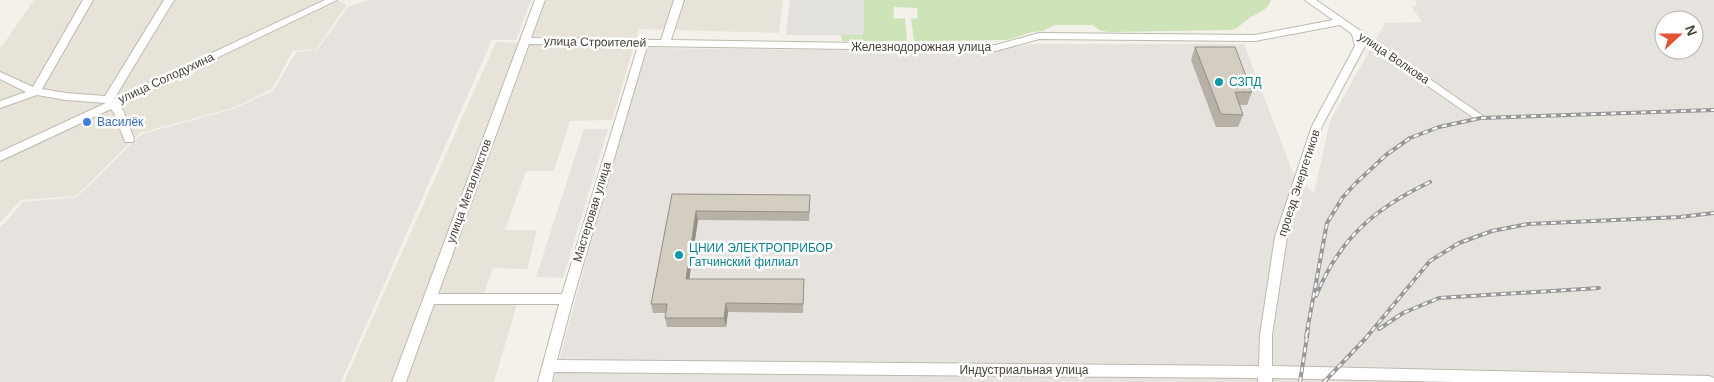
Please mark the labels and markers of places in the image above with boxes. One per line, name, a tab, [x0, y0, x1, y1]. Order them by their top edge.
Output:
place label: СЗПД	[1229, 75, 1262, 89]
marker: СЗПД	[1213, 76, 1225, 88]
place label: Василёк	[97, 115, 144, 129]
marker: Василёк	[81, 116, 93, 128]
place label: ЦНИИ ЭЛЕКТРОПРИБОР Гатчинский филиал	[689, 241, 833, 269]
marker: ЦНИИ ЭЛЕКТРОПРИБОР Гатчинский филиал	[673, 249, 685, 261]

